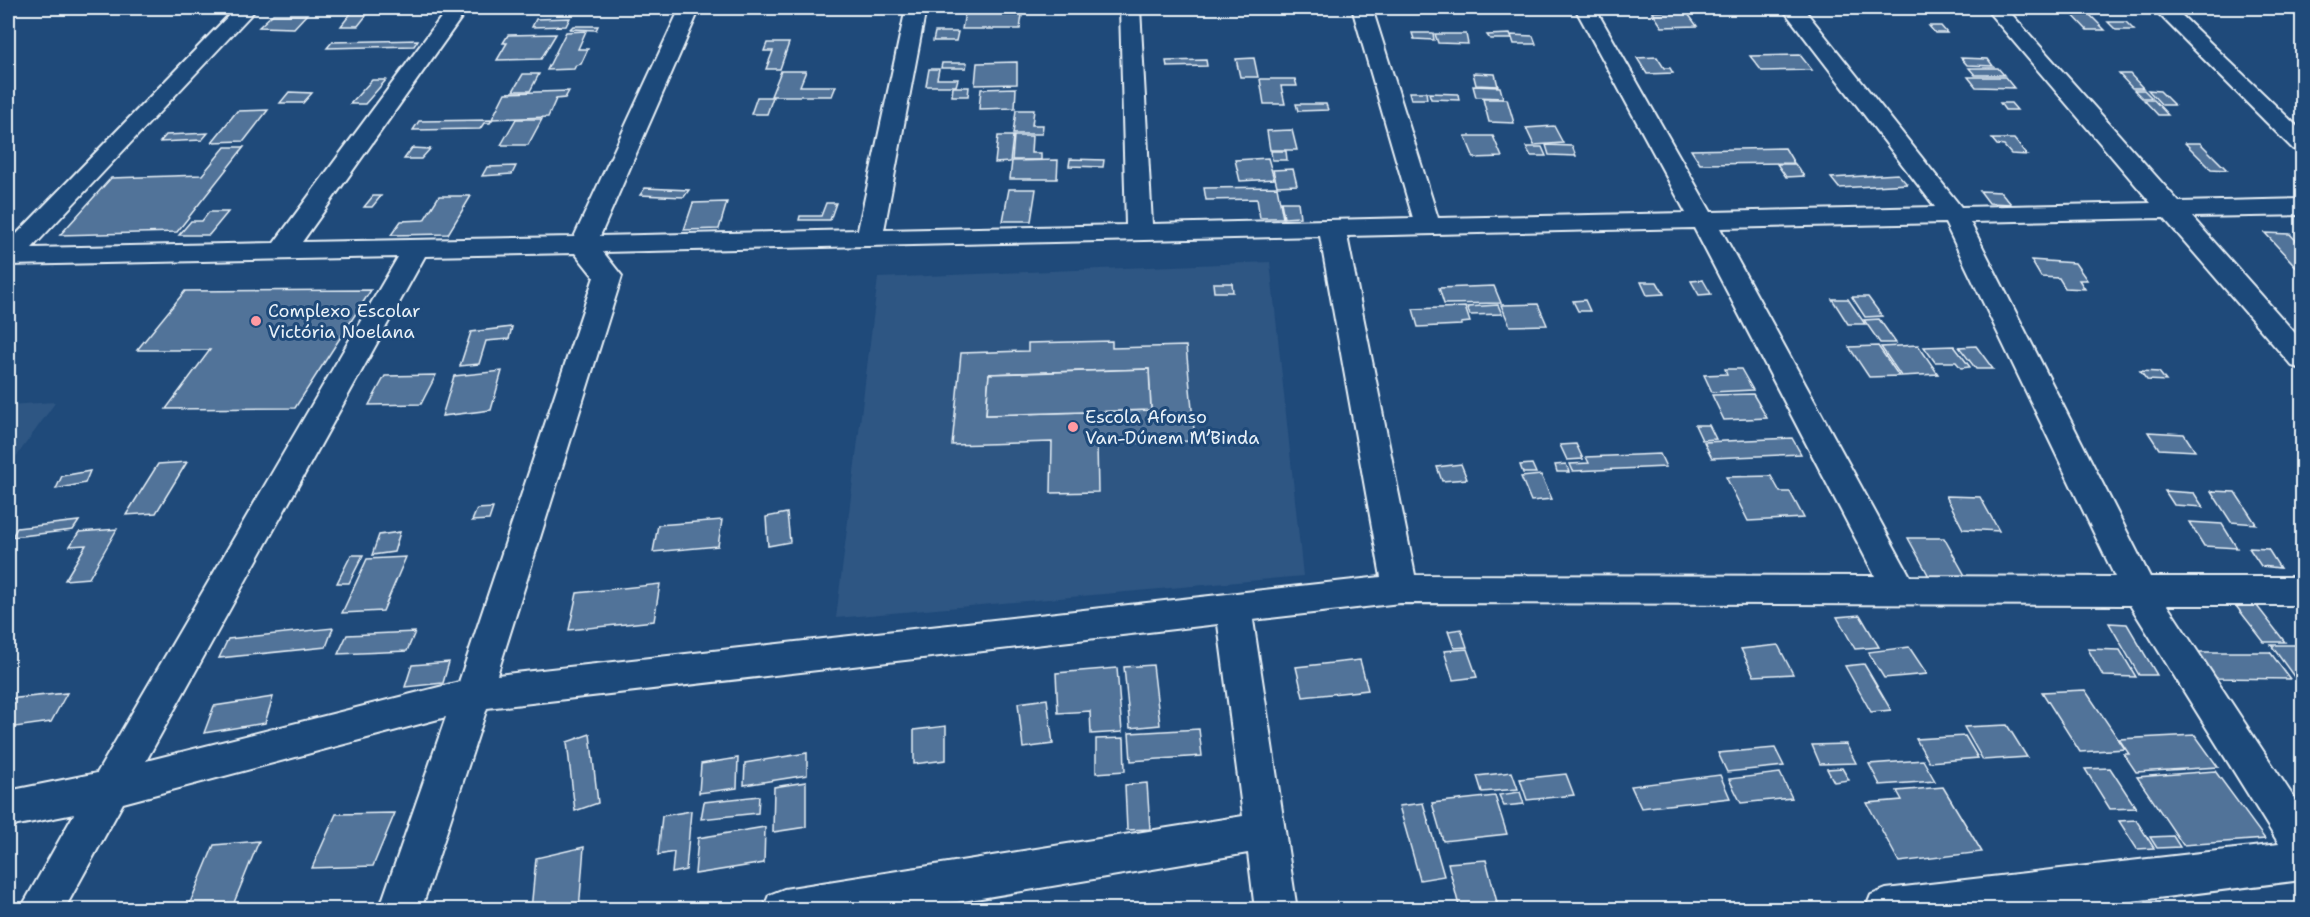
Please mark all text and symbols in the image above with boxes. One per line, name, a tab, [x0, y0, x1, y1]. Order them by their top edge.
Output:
place label: Complexo Escolar Victória Noelana	[268, 299, 421, 344]
marker: Complexo Escolar Victória Noelana	[249, 314, 263, 328]
place label: Escola Afonso Van-Dúnem M’Binda	[1085, 405, 1260, 450]
marker: Escola Afonso Van-Dúnem M’Binda	[1066, 420, 1080, 434]

